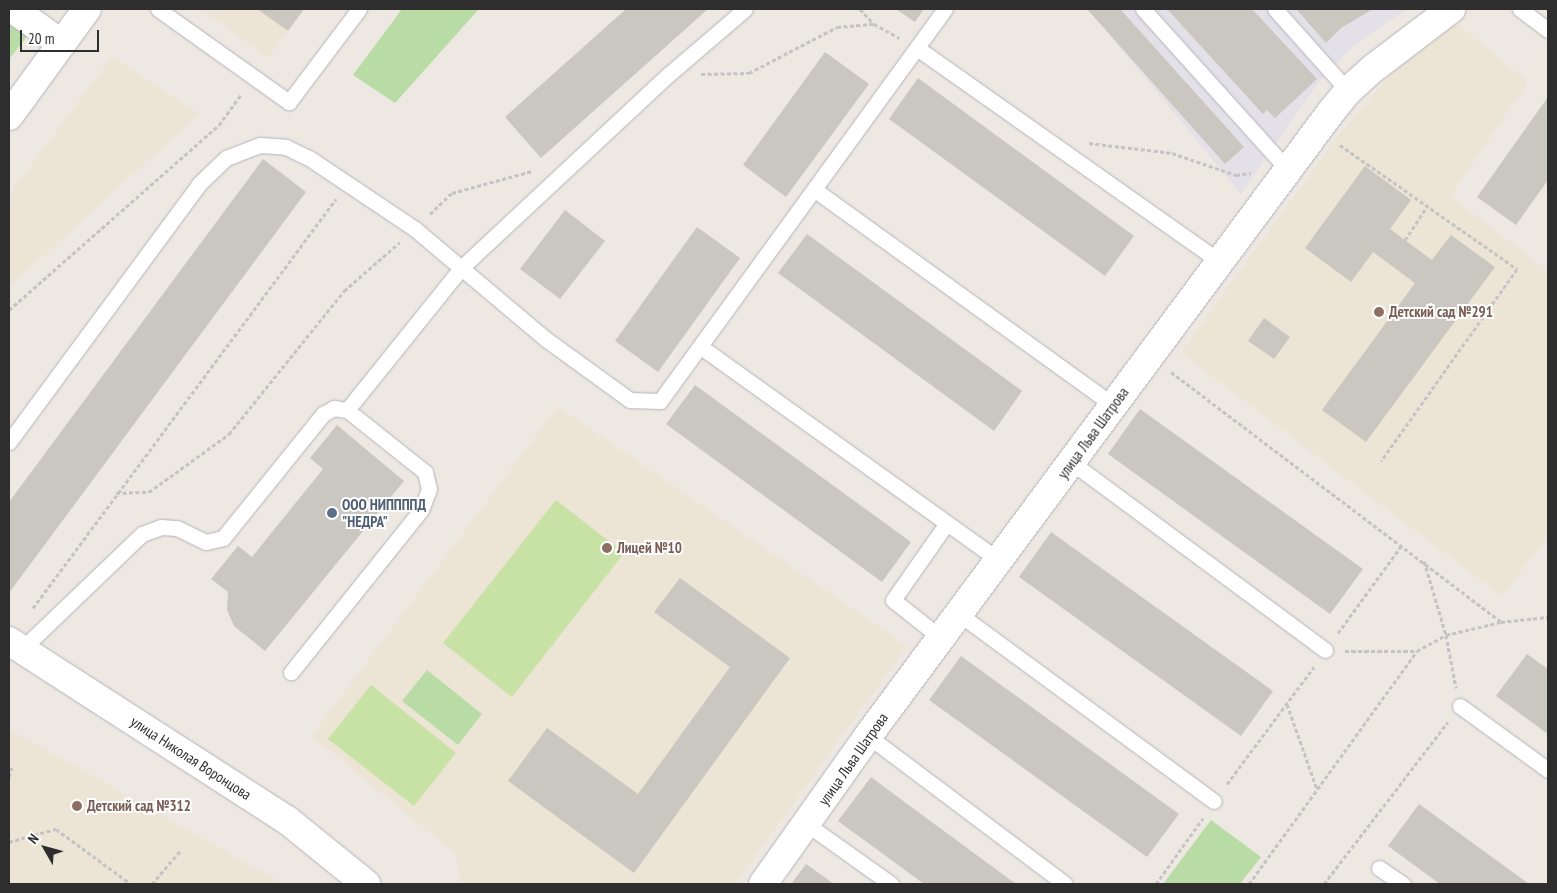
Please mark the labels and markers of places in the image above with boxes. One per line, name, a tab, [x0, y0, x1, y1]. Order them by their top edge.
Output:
place label: Детский сад №291	[1389, 303, 1493, 321]
marker: Детский сад №291	[1373, 306, 1385, 318]
place label: ООО НИППППД "НЕДРА"	[342, 495, 426, 530]
marker: ООО НИППППД "НЕДРА"	[326, 507, 338, 519]
place label: Лицей №10	[617, 539, 682, 557]
marker: Лицей №10	[601, 542, 613, 554]
place label: Детский сад №312	[87, 797, 191, 815]
marker: Детский сад №312	[71, 800, 83, 812]

